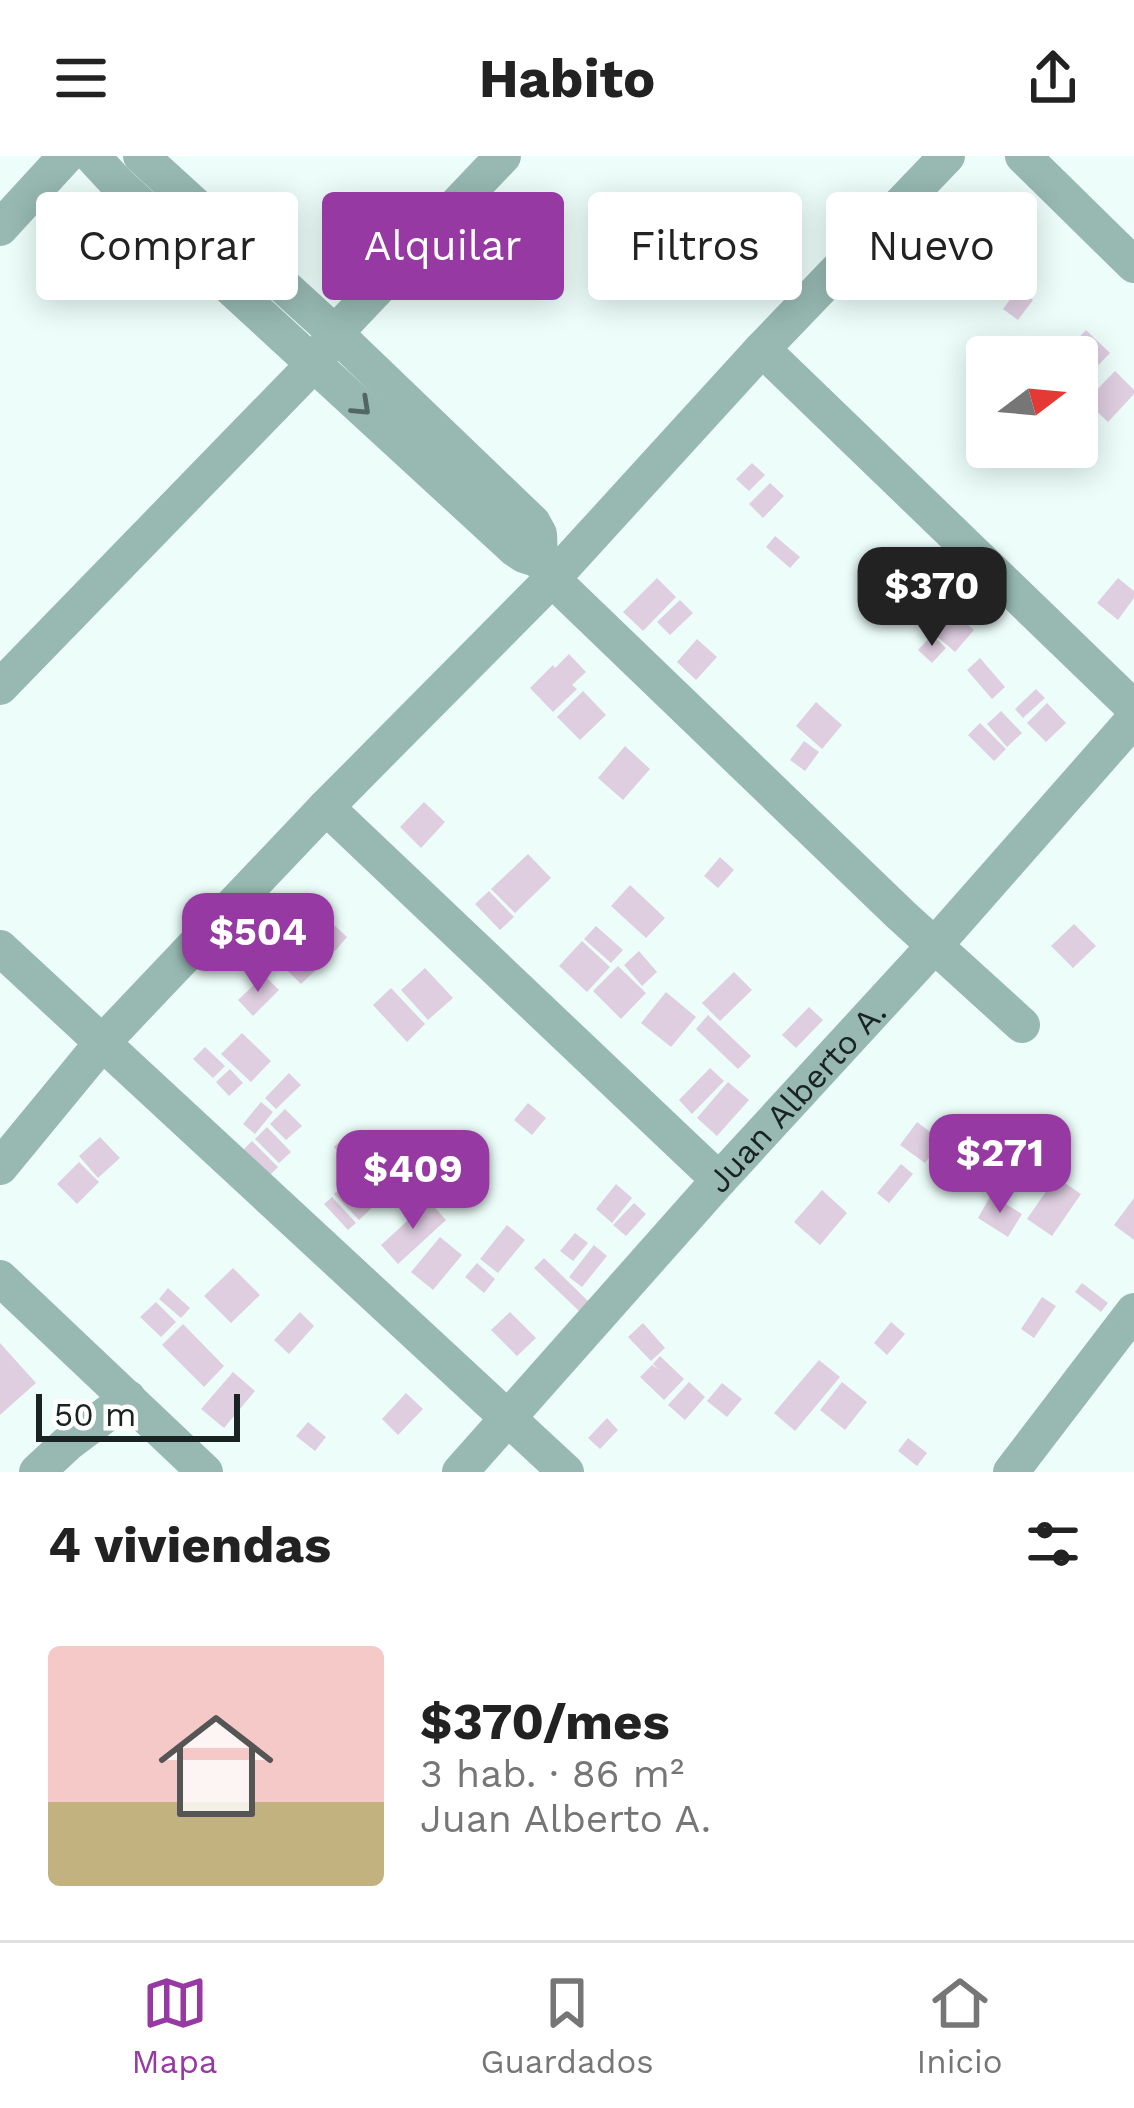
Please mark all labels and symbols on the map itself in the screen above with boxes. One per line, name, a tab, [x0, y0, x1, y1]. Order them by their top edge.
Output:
north arrow	[966, 336, 1098, 468]
one-way arrow	[348, 393, 369, 415]
pin: $370	[861, 547, 1003, 649]
pin: $504	[187, 893, 329, 995]
street label: Juan Alberto A.	[698, 992, 894, 1200]
pin: $271	[929, 1114, 1071, 1216]
pin: $409	[342, 1130, 484, 1232]
scale bar	[36, 1388, 240, 1441]

